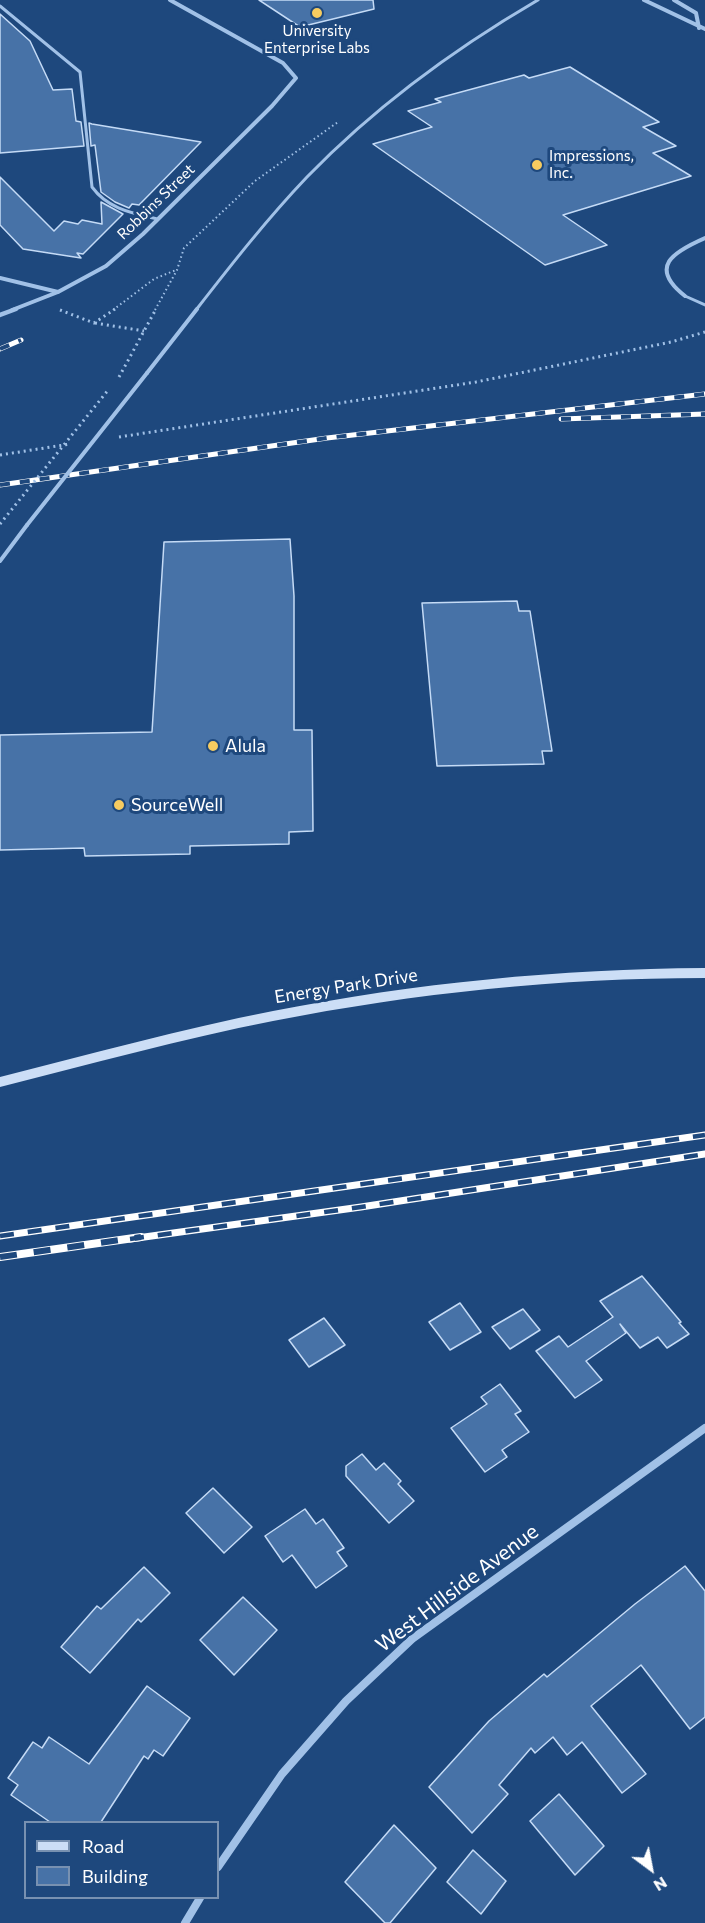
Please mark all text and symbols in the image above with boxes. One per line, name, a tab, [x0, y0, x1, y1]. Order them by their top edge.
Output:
marker: University Enterprise Labs	[310, 6, 324, 20]
place label: University Enterprise Labs	[264, 22, 370, 57]
place label: Impressions, Inc.	[549, 147, 634, 182]
marker: Impressions, Inc.	[530, 158, 544, 172]
street label: Robbins Street	[113, 161, 199, 243]
place label: Alula	[225, 735, 266, 757]
marker: Alula	[206, 739, 220, 753]
place label: SourceWell	[131, 794, 223, 816]
marker: SourceWell	[112, 798, 126, 812]
street label: Energy Park Drive	[273, 964, 419, 1008]
street label: West Hillside Avenue	[371, 1519, 543, 1657]
legend	[24, 1821, 219, 1899]
text: Road	[82, 1835, 124, 1857]
north arrow	[621, 1839, 681, 1899]
text: Building	[82, 1865, 148, 1887]
text: N	[651, 1873, 671, 1896]

